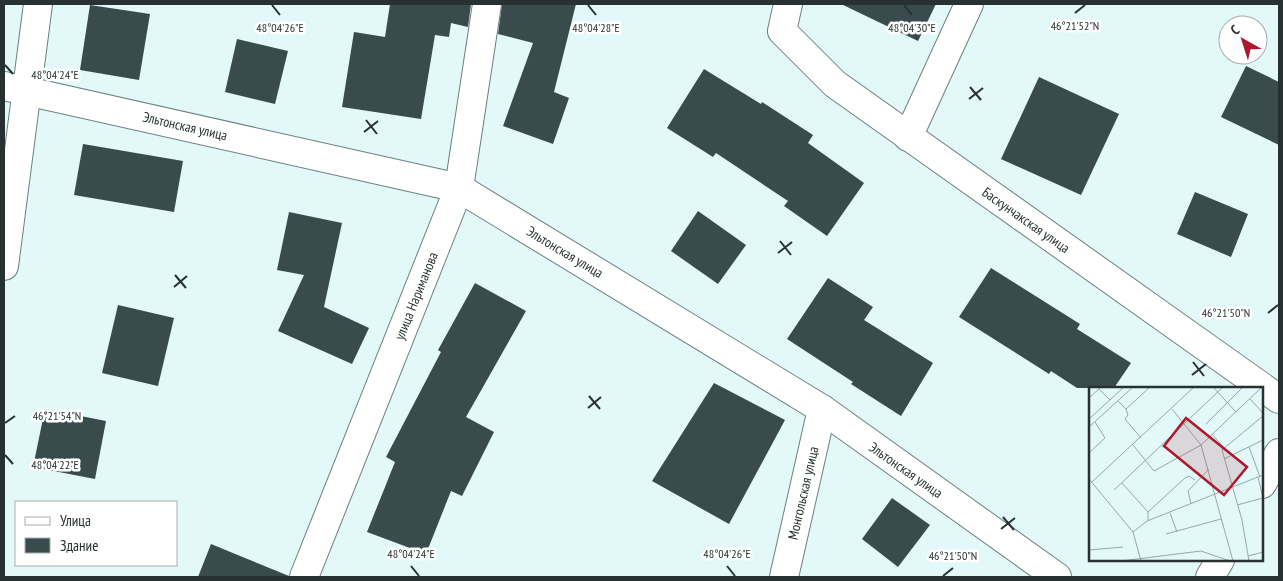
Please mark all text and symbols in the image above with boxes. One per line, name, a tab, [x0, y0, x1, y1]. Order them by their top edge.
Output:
north arrow	[1218, 15, 1268, 65]
text: 46°21'52"N	[1051, 18, 1099, 33]
text: 48°04'26"E	[256, 20, 304, 35]
text: 48°04'28"E	[572, 20, 620, 35]
text: 48°04'30"E	[888, 20, 936, 35]
text: С	[1227, 21, 1243, 39]
text: 48°04'24"E	[31, 67, 79, 82]
street label: Эльтонская улица	[141, 108, 229, 144]
street label: Баскунчакская улица	[979, 183, 1073, 257]
street label: Эльтонская улица	[523, 222, 607, 282]
street label: улица Нариманова	[390, 249, 442, 343]
text: 46°21'50"N	[1202, 305, 1250, 320]
inset map	[1089, 387, 1263, 561]
text: 46°21'54"N	[33, 408, 81, 423]
street label: Эльтонская улица	[866, 438, 946, 502]
street label: Монгольская улица	[784, 445, 822, 541]
text: 48°04'22"E	[31, 457, 79, 472]
legend	[15, 501, 178, 566]
text: Улица	[60, 511, 91, 530]
text: Здание	[60, 536, 98, 555]
text: 48°04'24"E	[387, 546, 435, 561]
text: 48°04'26"E	[703, 546, 751, 561]
text: 46°21'50"N	[929, 548, 977, 563]

